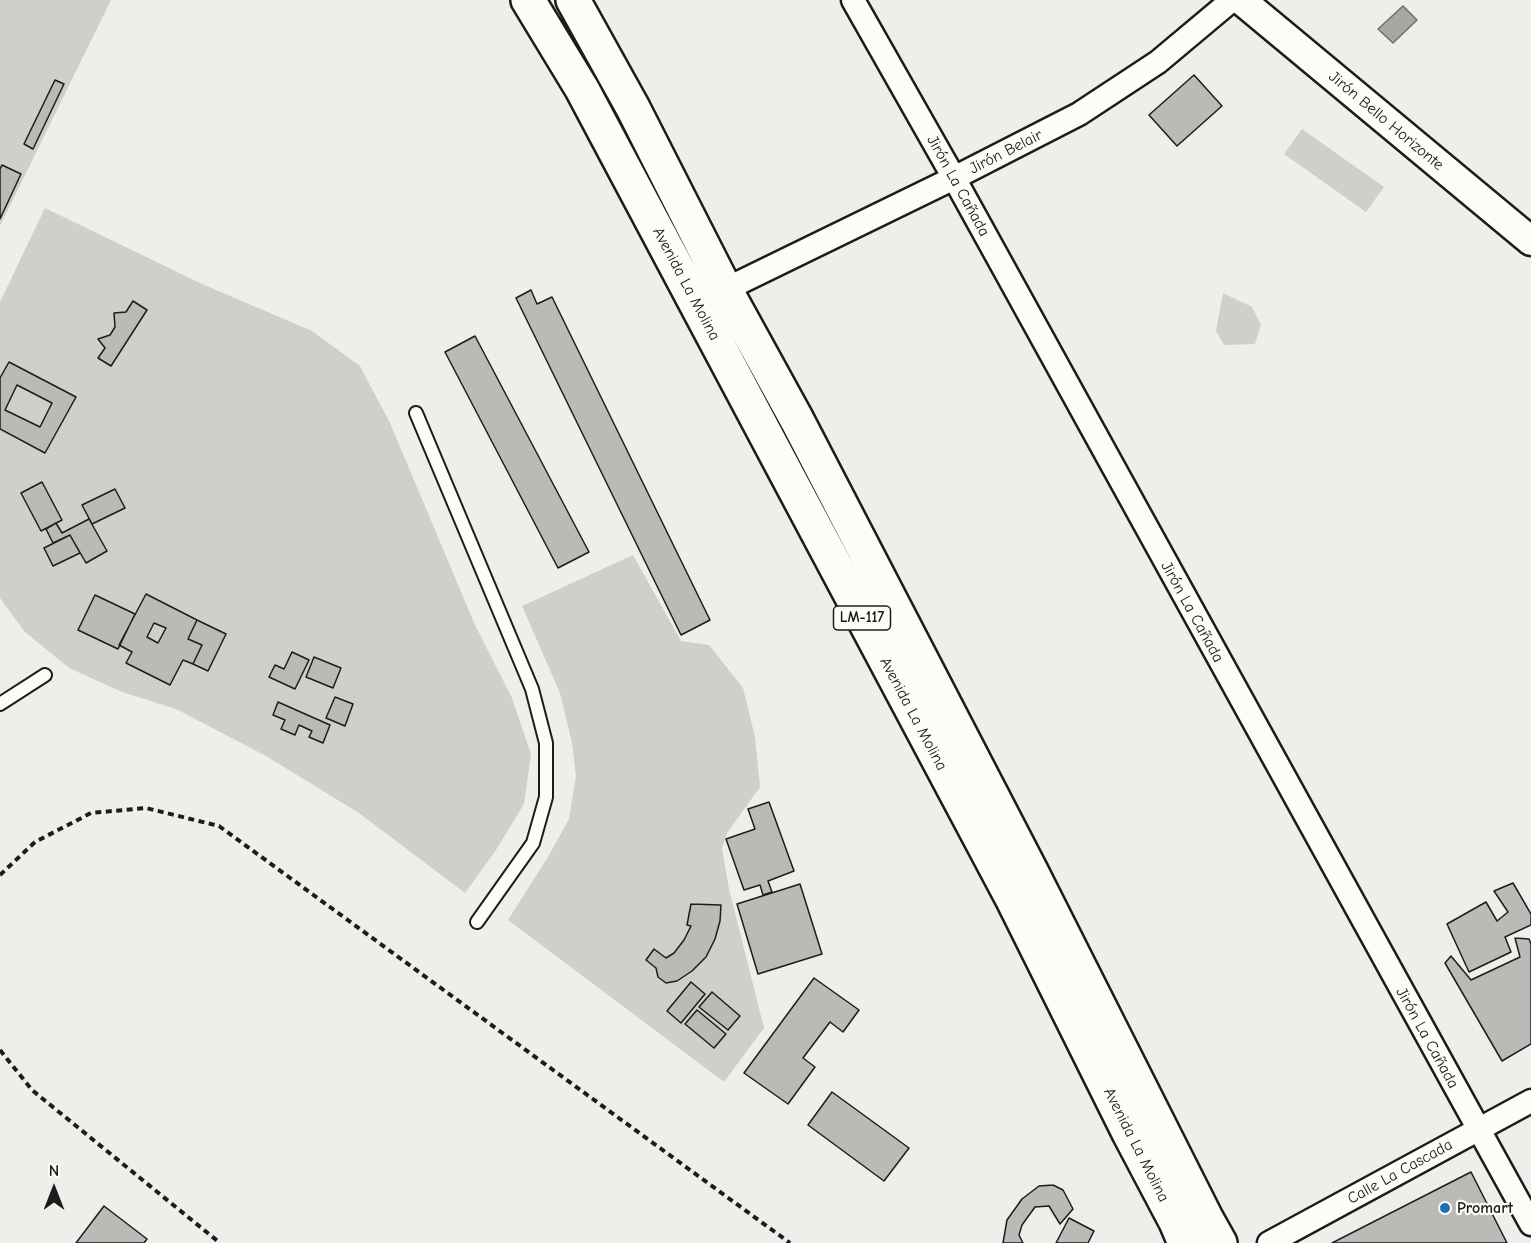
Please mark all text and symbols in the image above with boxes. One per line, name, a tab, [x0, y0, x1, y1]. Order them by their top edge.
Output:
street label: Jirón Bello Horizonte	[1325, 67, 1447, 175]
street label: Jirón Belair	[966, 125, 1046, 179]
street label: Jirón La Cañada	[922, 132, 994, 240]
street label: Avenida La Molina	[648, 224, 724, 344]
street label: Jirón La Cañada	[1156, 558, 1228, 666]
road number: LM-117	[834, 606, 890, 630]
street label: Avenida La Molina	[875, 654, 951, 774]
street label: Jirón La Cañada	[1391, 984, 1463, 1092]
street label: Avenida La Molina	[1099, 1085, 1173, 1205]
street label: Calle La Cascada	[1344, 1135, 1456, 1209]
north arrow	[24, 1159, 84, 1219]
text: N	[49, 1162, 59, 1180]
place label: Promart	[1457, 1198, 1513, 1218]
marker: Promart	[1438, 1201, 1452, 1215]

